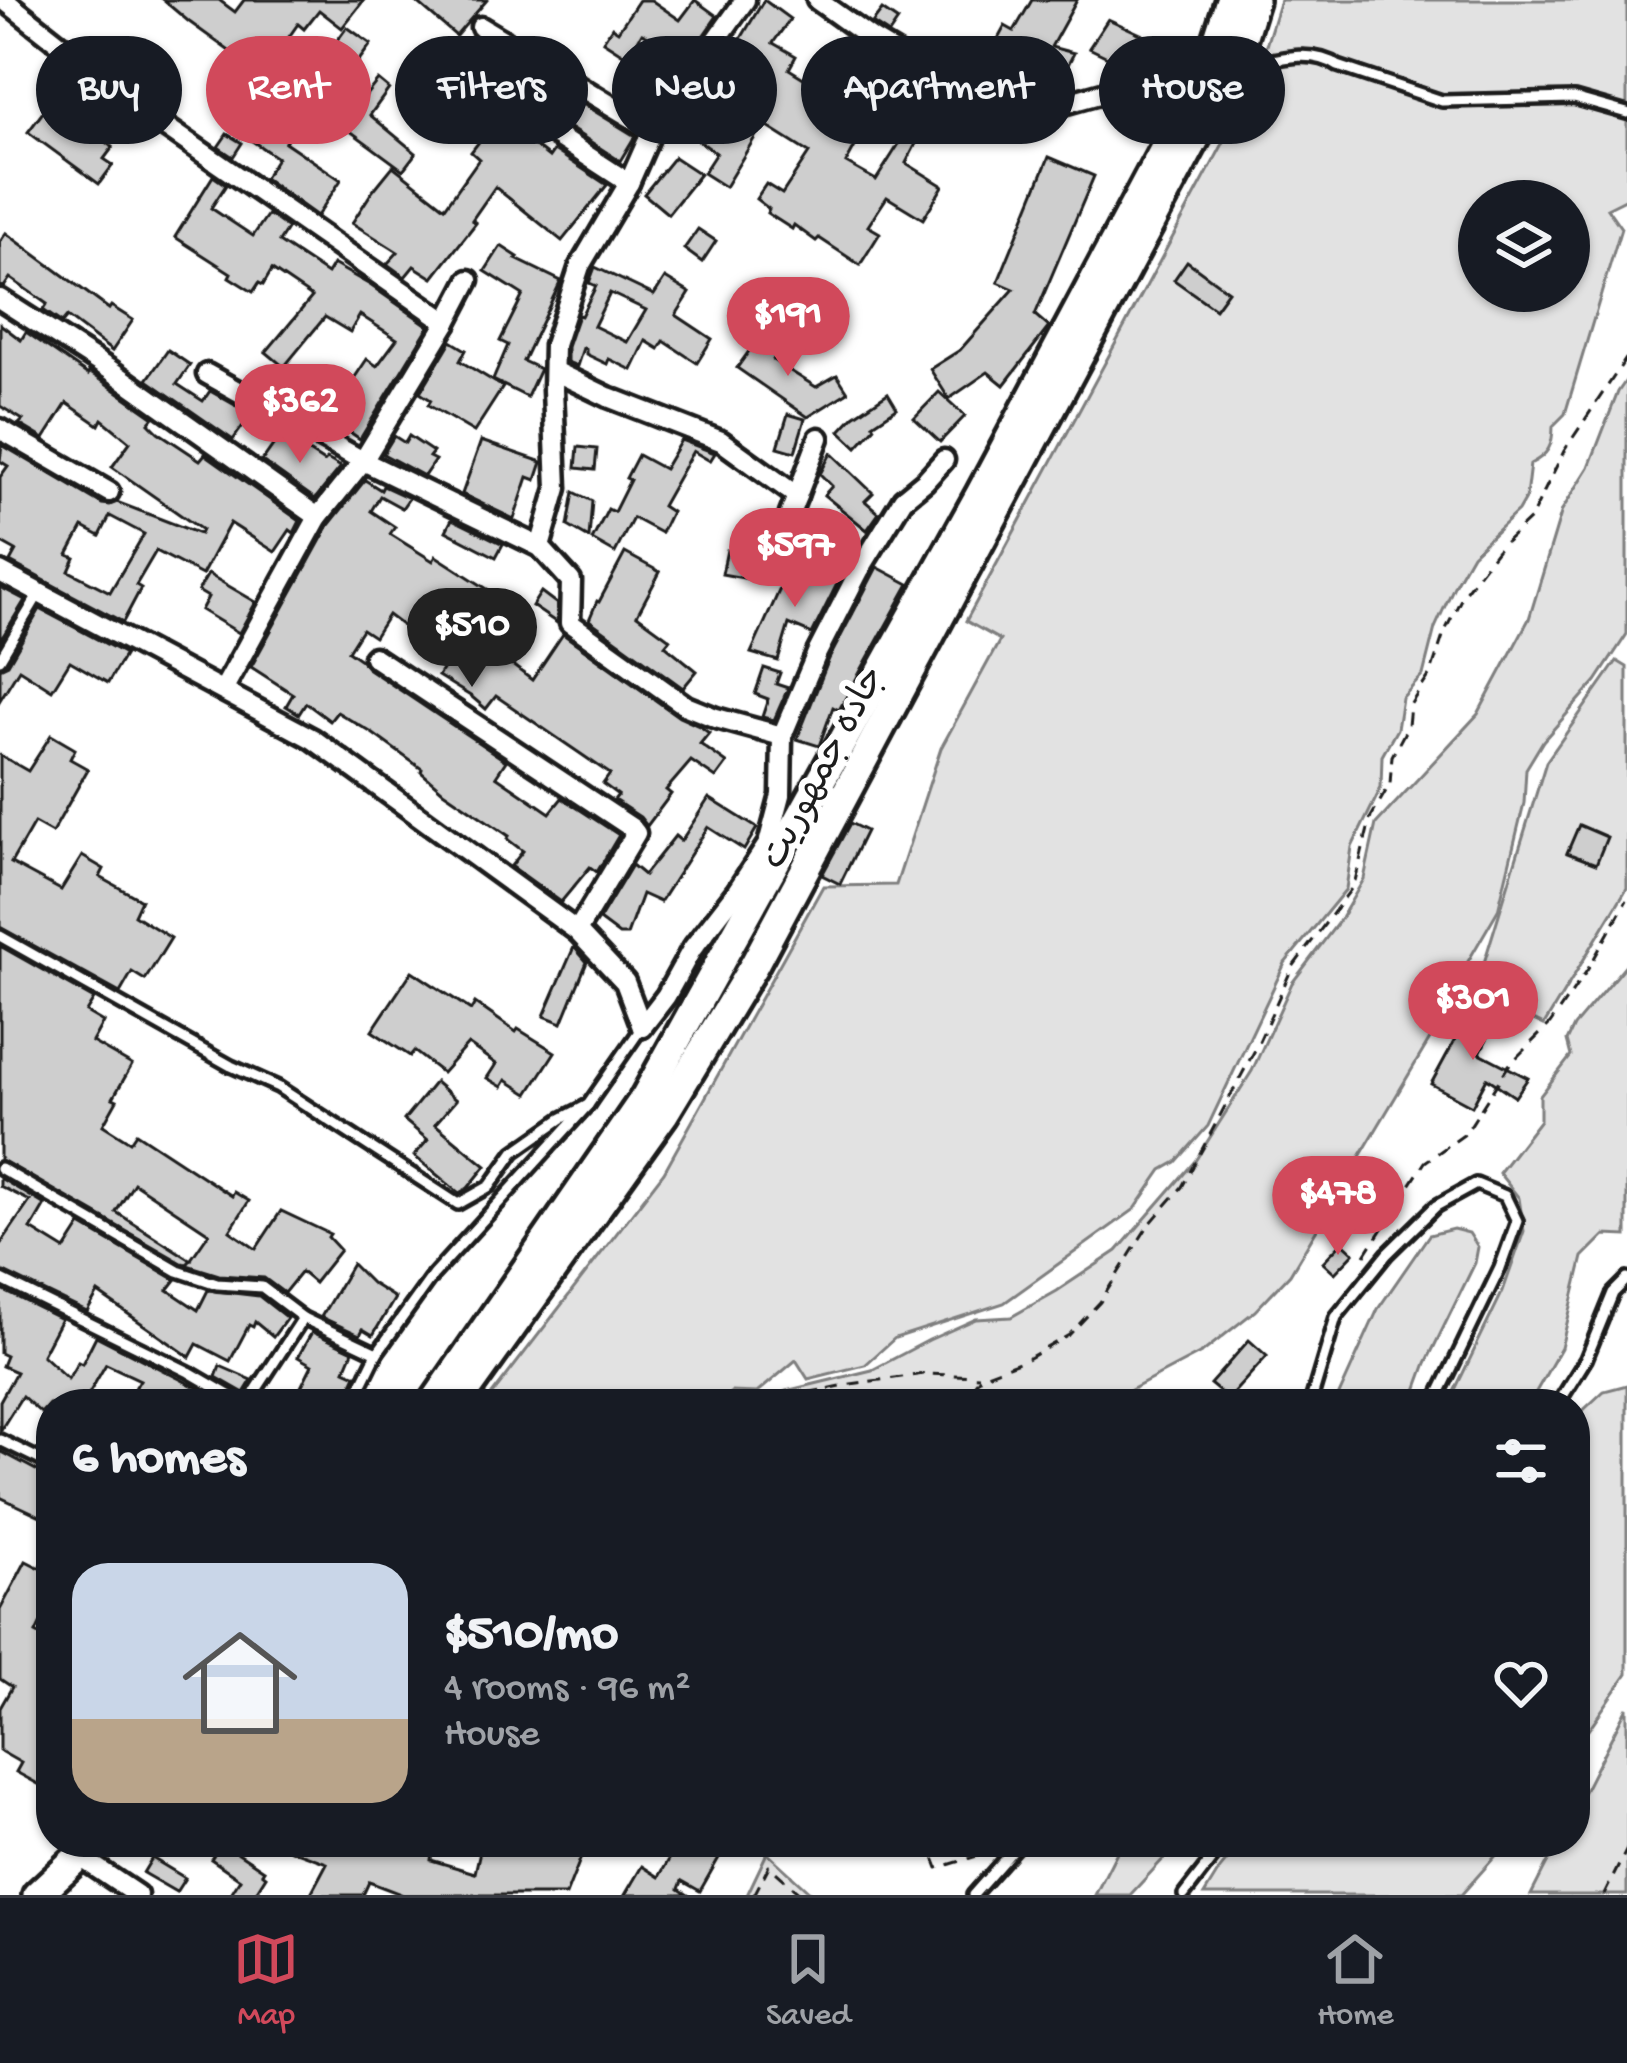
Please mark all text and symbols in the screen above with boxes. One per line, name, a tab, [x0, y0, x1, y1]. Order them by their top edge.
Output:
chip: Buy	[36, 36, 182, 144]
chip: Rent	[206, 36, 371, 144]
chip: Filters	[395, 36, 588, 144]
chip: New	[612, 36, 777, 144]
chip: Apartment	[801, 36, 1075, 144]
chip: House	[1099, 36, 1285, 144]
map controls	[1458, 180, 1590, 312]
button: layers	[1458, 180, 1590, 312]
pin: $191	[717, 277, 859, 379]
text: $191	[754, 293, 822, 339]
pin: $362	[229, 364, 371, 466]
text: $362	[262, 380, 338, 426]
pin: $597	[724, 508, 866, 610]
text: $597	[756, 524, 834, 570]
pin: $510	[401, 588, 543, 690]
text: $510	[434, 604, 510, 650]
street label: جاده جمهوریت	[754, 660, 897, 878]
pin: $301	[1402, 961, 1544, 1063]
text: $301	[1435, 977, 1511, 1023]
pin: $478	[1267, 1156, 1409, 1258]
text: $478	[1299, 1172, 1377, 1218]
icon: filters	[1488, 1428, 1554, 1494]
text: 6 homes	[72, 1431, 245, 1491]
text: $510/mo	[444, 1607, 618, 1667]
icon: home	[168, 1611, 312, 1755]
icon: heart	[1488, 1650, 1554, 1716]
text: 4 rooms · 96 m²	[444, 1667, 690, 1713]
text: House	[444, 1713, 539, 1759]
tab: Map	[233, 1926, 299, 2036]
tab: Saved	[766, 1926, 851, 2036]
tab: Home	[1317, 1926, 1394, 2036]

